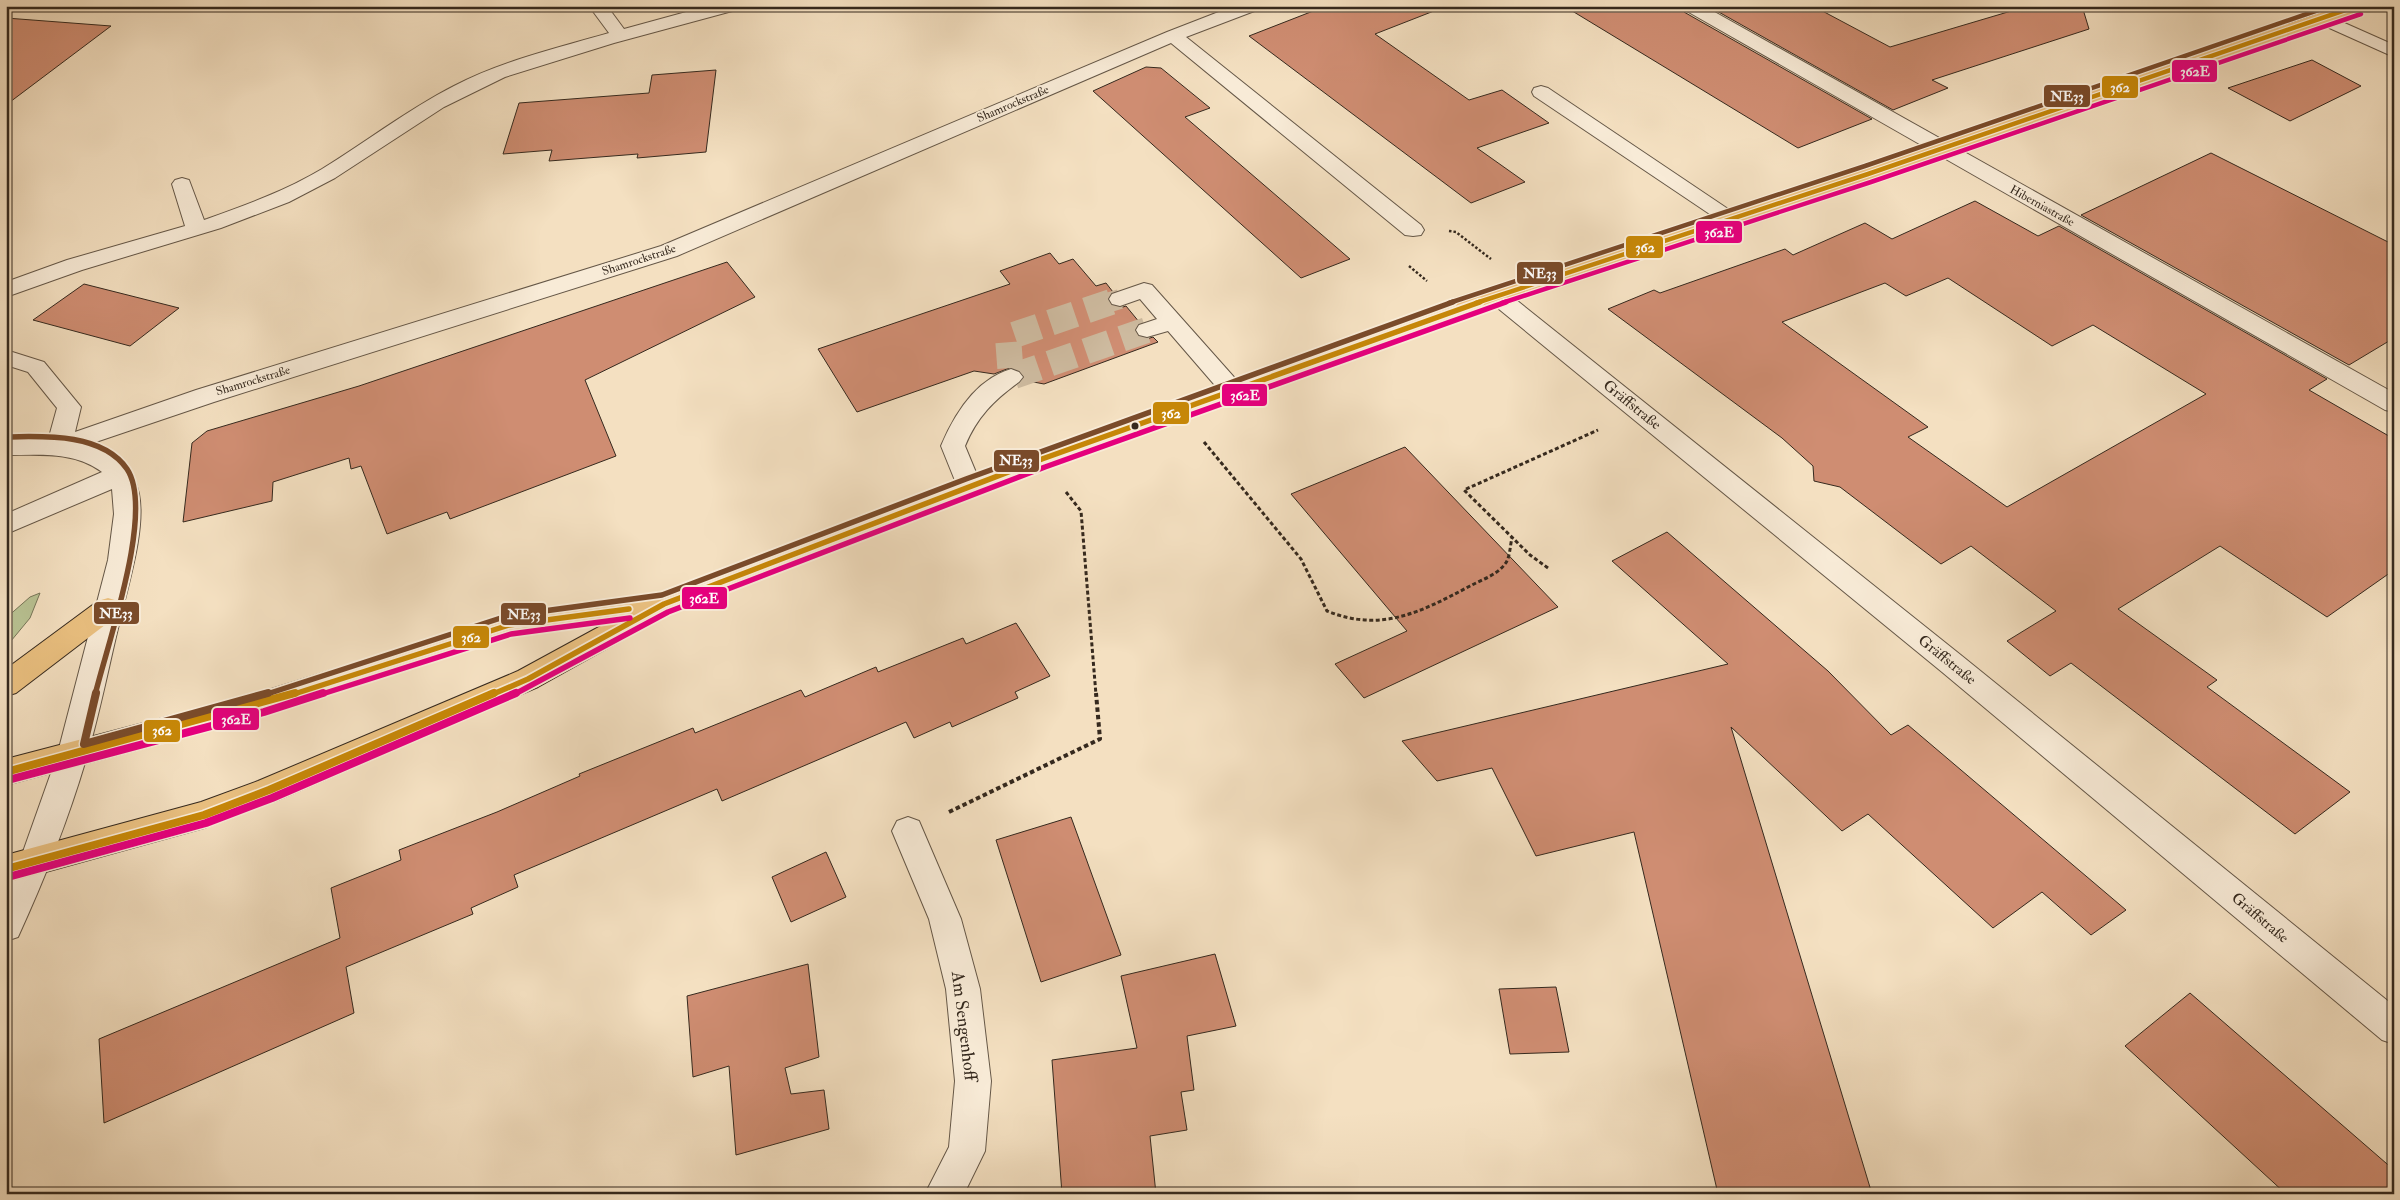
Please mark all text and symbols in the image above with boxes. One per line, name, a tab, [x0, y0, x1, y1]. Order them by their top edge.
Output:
line badge: 362E	[2171, 59, 2218, 83]
text: 362E	[2180, 63, 2210, 80]
line badge: 362	[2101, 75, 2139, 99]
text: 362	[2110, 79, 2130, 96]
street label: Shamrockstraße	[975, 82, 1051, 126]
line badge: NE33	[2043, 84, 2091, 108]
text: NE33	[2049, 88, 2084, 105]
street label: Hiberniastraße	[2007, 182, 2077, 230]
line badge: 362E	[1695, 220, 1743, 244]
text: 362E	[1704, 224, 1734, 241]
line badge: 362	[1625, 235, 1664, 259]
text: 362	[1635, 239, 1655, 256]
street label: Shamrockstraße	[600, 241, 678, 279]
line badge: NE33	[1516, 261, 1564, 285]
text: NE33	[1522, 265, 1557, 282]
street label: Shamrockstraße	[214, 363, 292, 399]
street label: Gräffstraße	[1599, 376, 1665, 434]
line badge: 362E	[1221, 383, 1268, 407]
text: 362E	[1230, 387, 1260, 404]
line badge: 362	[1152, 401, 1190, 425]
text: 362	[1161, 405, 1181, 422]
unlabelled marker	[1130, 421, 1140, 431]
line badge: NE33	[993, 449, 1040, 473]
text: NE33	[998, 452, 1033, 469]
line badge: 362E	[681, 586, 728, 610]
text: 362E	[689, 590, 719, 607]
line badge: NE33	[93, 601, 140, 625]
line badge: NE33	[500, 602, 547, 626]
text: NE33	[98, 605, 133, 622]
text: NE33	[506, 606, 541, 623]
line badge: 362	[452, 625, 490, 649]
text: 362	[461, 629, 481, 646]
street label: Gräffstraße	[1914, 631, 1980, 689]
line badge: 362E	[212, 707, 260, 731]
text: 362E	[221, 711, 251, 728]
line badge: 362	[143, 719, 181, 743]
text: 362	[152, 722, 172, 739]
street label: Gräffstraße	[2227, 889, 2293, 947]
street label: Am Sengenhoff	[946, 969, 982, 1085]

